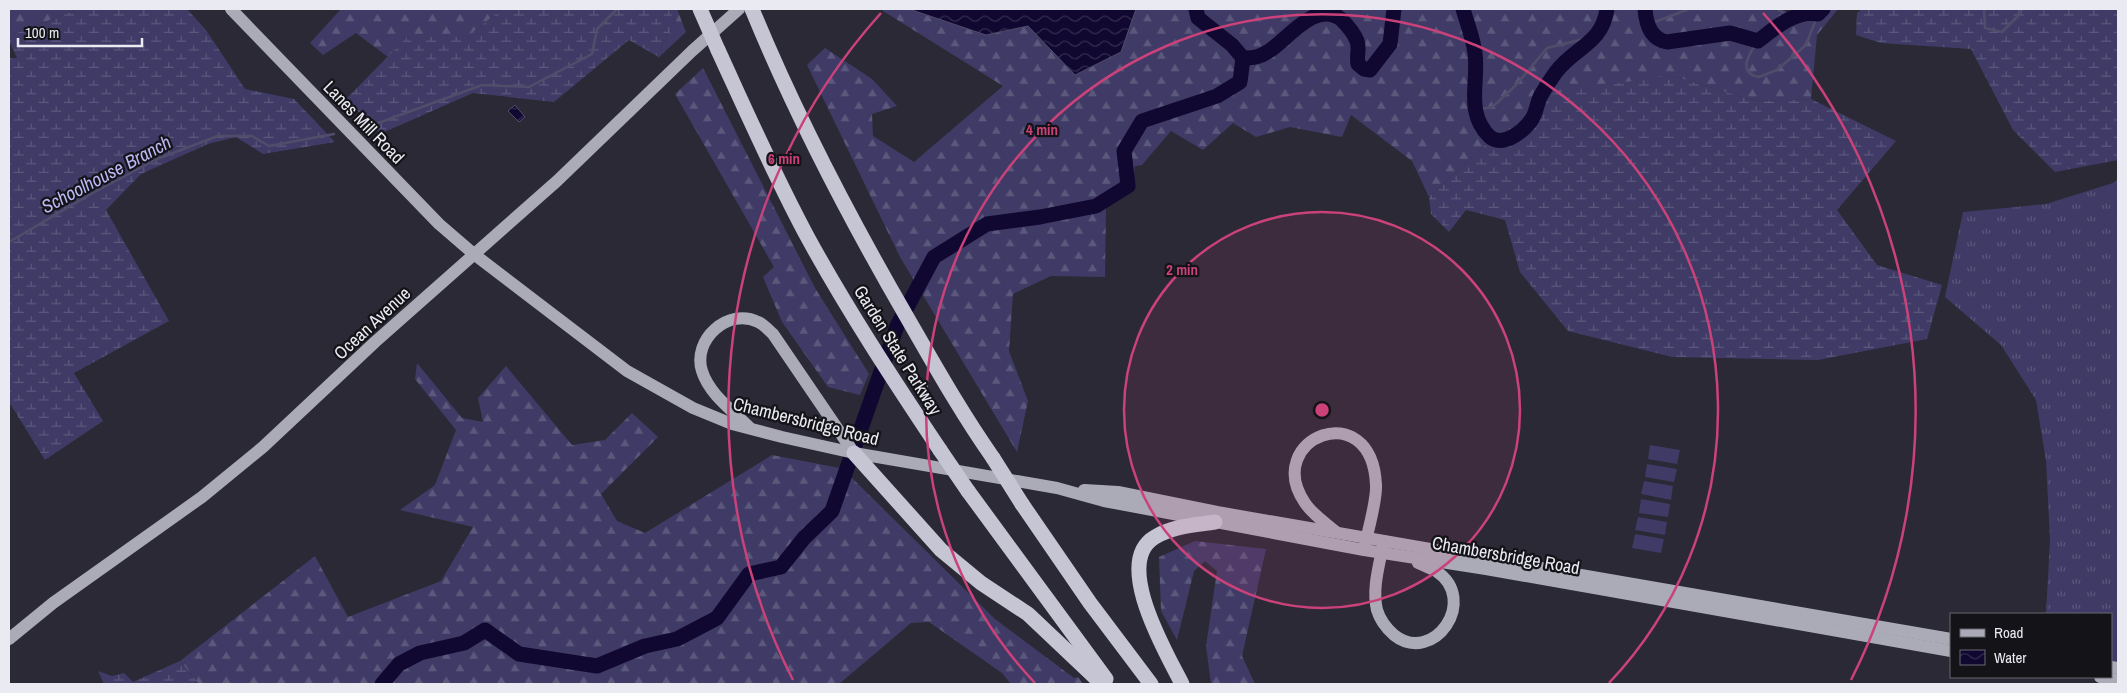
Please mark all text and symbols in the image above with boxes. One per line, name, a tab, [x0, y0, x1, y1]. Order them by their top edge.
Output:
scale bar	[18, 15, 141, 47]
text: 100 m	[25, 22, 59, 43]
street label: Lanes Mill Road	[318, 75, 410, 169]
text: 4 min	[1026, 119, 1058, 140]
water label: Schoolhouse Branch	[36, 129, 176, 219]
text: 6 min	[768, 148, 800, 169]
text: 2 min	[1166, 259, 1198, 280]
street label: Garden State Parkway	[848, 280, 948, 420]
street label: Ocean Avenue	[328, 281, 416, 365]
street label: Chambersbridge Road	[731, 391, 881, 451]
centre of rings	[1313, 401, 1331, 419]
street label: Chambersbridge Road	[1430, 530, 1582, 580]
legend	[1950, 613, 2112, 678]
text: Road	[1994, 622, 2023, 643]
text: Water	[1994, 647, 2026, 668]

